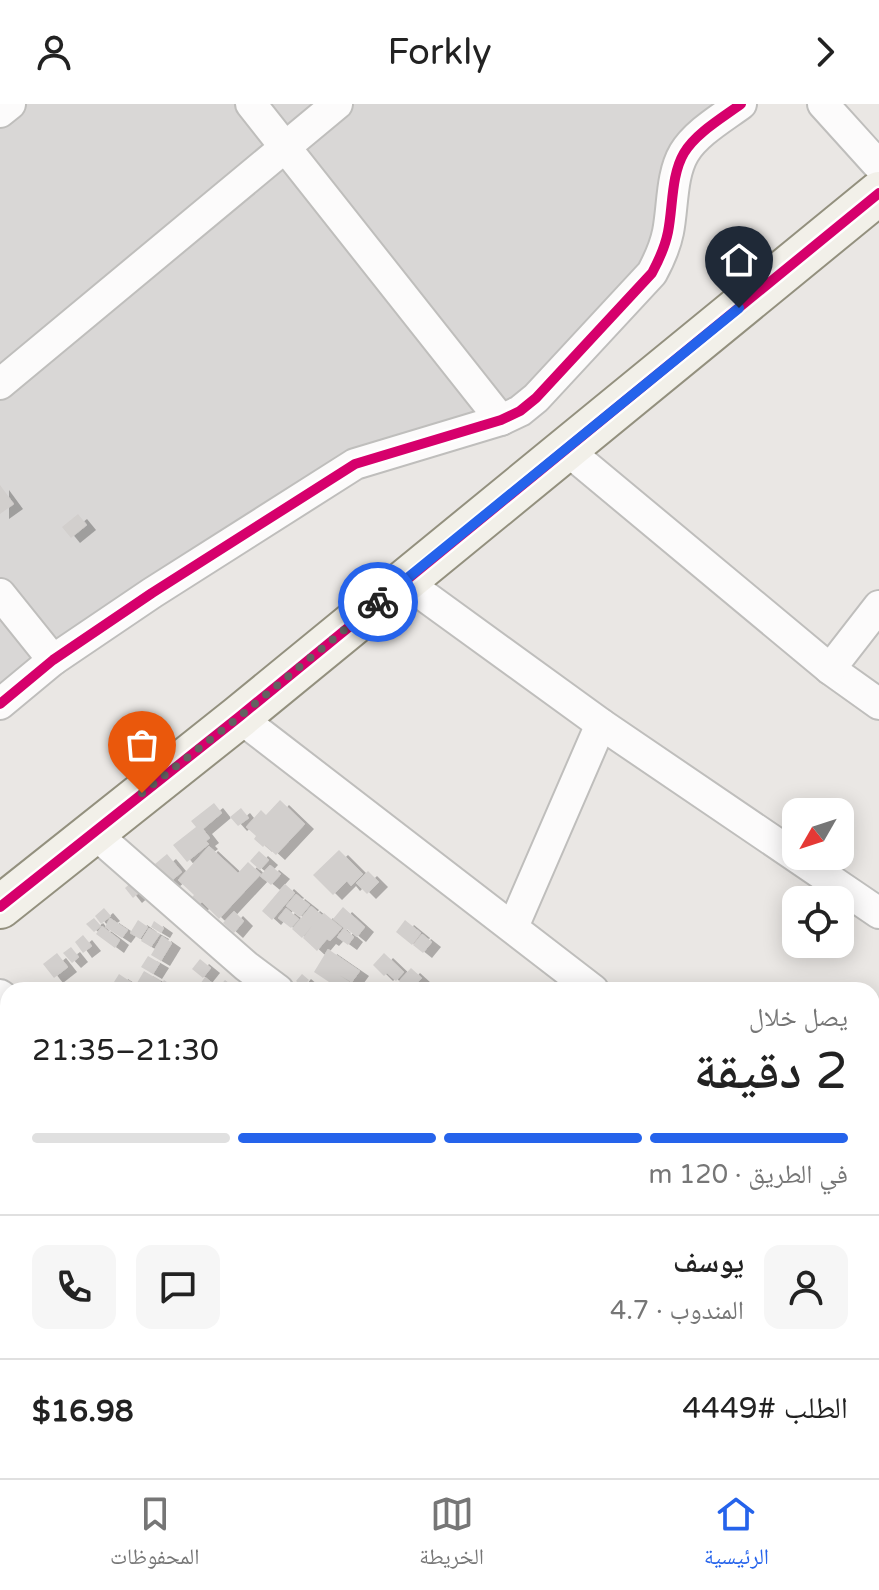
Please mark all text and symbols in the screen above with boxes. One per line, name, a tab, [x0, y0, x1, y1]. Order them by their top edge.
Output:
icon: person	[32, 30, 76, 74]
icon: forward	[803, 30, 847, 74]
text: Forkly	[387, 31, 492, 74]
pin	[705, 226, 773, 308]
icon: home	[717, 238, 761, 282]
courier	[338, 562, 418, 642]
icon: bike	[356, 580, 400, 624]
pin	[108, 711, 176, 793]
icon: bag	[120, 723, 164, 767]
north arrow	[782, 798, 854, 870]
map controls	[782, 798, 854, 958]
button: locate	[782, 886, 854, 958]
text: يصل خلال	[749, 1002, 848, 1033]
text: 21:30–21:35	[32, 1032, 219, 1069]
text: 2 دقيقة	[694, 1040, 848, 1103]
text: في الطريق · 120 m	[648, 1159, 848, 1190]
text: يوسف	[673, 1244, 744, 1281]
button: phone	[32, 1245, 116, 1329]
button: chat	[136, 1245, 220, 1329]
button: person	[764, 1245, 848, 1329]
text: المندوب · 4.7	[610, 1295, 744, 1326]
text: الطلب #4449	[682, 1390, 848, 1427]
text: $16.98	[32, 1393, 134, 1430]
tab: المحفوظات	[110, 1492, 199, 1578]
tab: الخريطة	[419, 1492, 484, 1578]
tab: الرئيسية	[704, 1492, 769, 1578]

